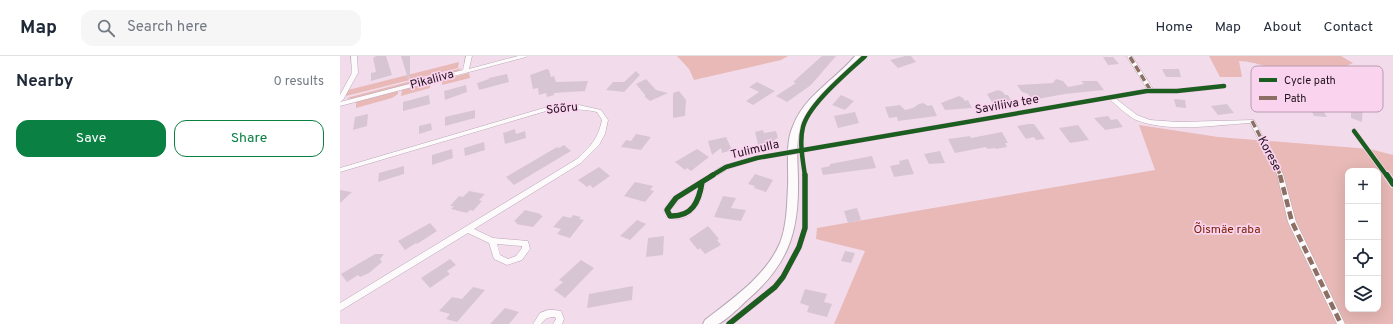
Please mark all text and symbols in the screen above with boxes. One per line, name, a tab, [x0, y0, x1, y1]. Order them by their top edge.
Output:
search box	[81, 10, 361, 46]
text: Map	[20, 16, 57, 40]
icon: search	[95, 17, 117, 39]
text: Search here	[127, 18, 207, 37]
text: Home	[1156, 19, 1193, 36]
text: Map	[1215, 19, 1241, 36]
text: About	[1263, 19, 1302, 36]
text: Contact	[1324, 19, 1373, 36]
legend	[1251, 66, 1383, 112]
street label: Pikaliiva	[408, 67, 456, 93]
text: Nearby	[16, 71, 73, 93]
text: 0 results	[273, 74, 324, 90]
text: Cycle path	[1284, 74, 1336, 88]
street label: Saviliiva tee	[974, 92, 1040, 118]
text: Path	[1284, 92, 1306, 106]
street label: Sõõru	[545, 99, 579, 119]
button: Save	[16, 120, 166, 157]
button: Share	[174, 120, 324, 157]
street label: Korese	[1253, 134, 1285, 174]
street label: Tulimulla	[729, 137, 781, 163]
map controls	[1345, 168, 1381, 312]
button: +	[1345, 168, 1381, 204]
button: −	[1345, 204, 1381, 240]
park label: Õismäe raba	[1193, 222, 1261, 238]
button: locate	[1345, 240, 1381, 276]
button: layers	[1345, 276, 1381, 312]

